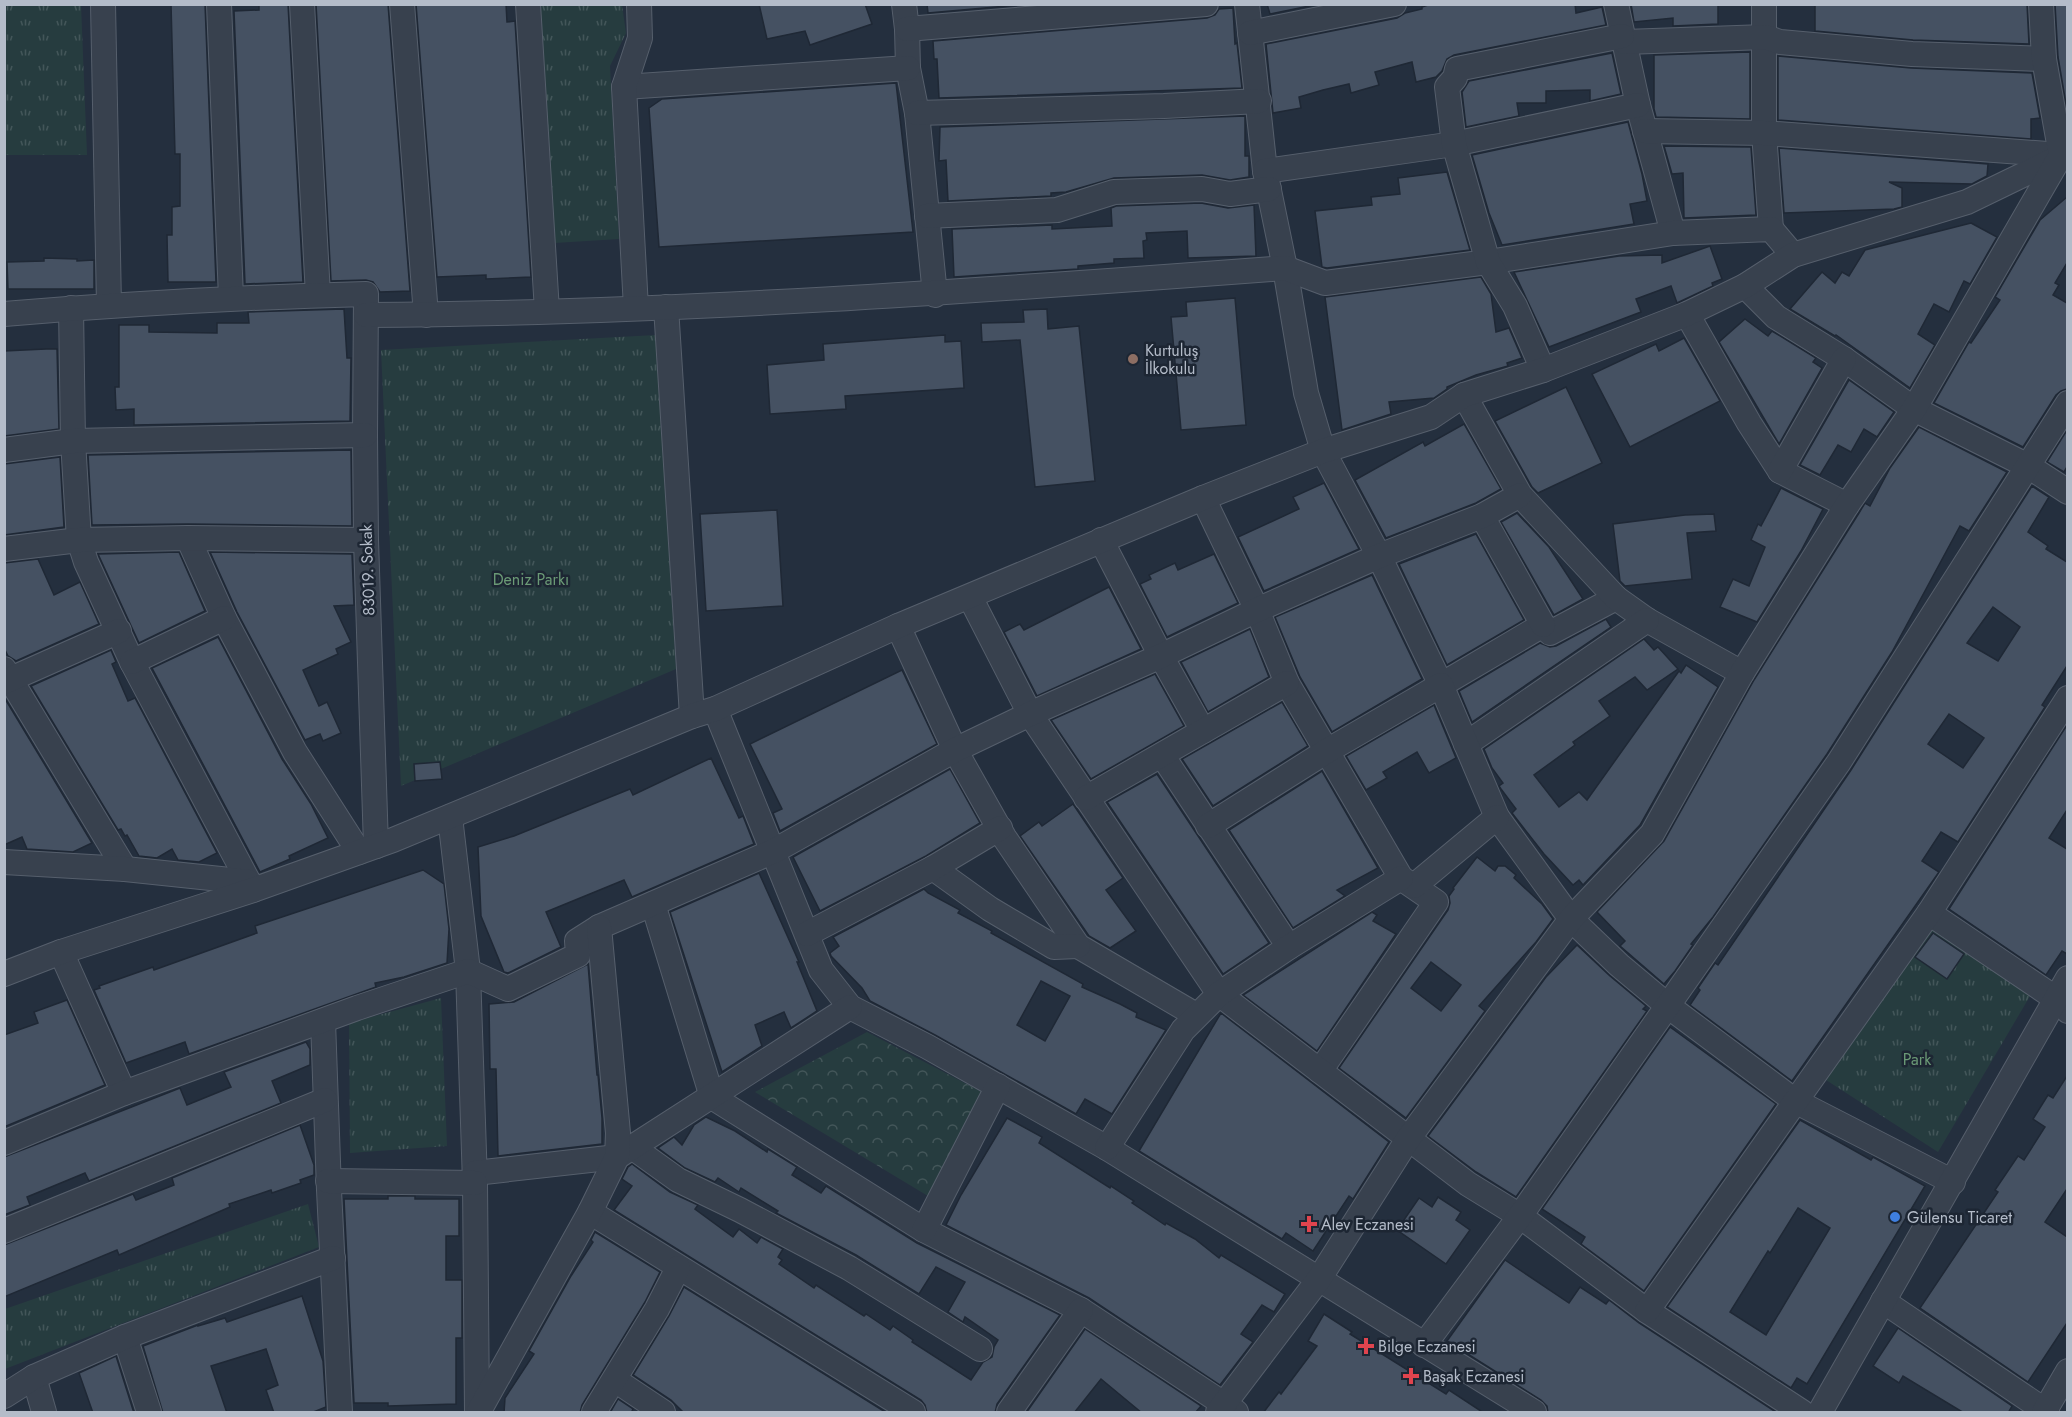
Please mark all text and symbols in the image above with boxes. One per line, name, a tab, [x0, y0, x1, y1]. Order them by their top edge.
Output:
place label: Kurtuluş İlkokulu	[1145, 339, 1198, 380]
marker: Kurtuluş İlkokulu	[1126, 352, 1140, 366]
street label: 83019. Sokak	[354, 523, 381, 616]
park label: Deniz Parkı	[493, 568, 569, 591]
park label: Park	[1903, 1048, 1932, 1071]
place label: Gülensu Ticaret	[1907, 1206, 2012, 1229]
marker: Gülensu Ticaret	[1888, 1210, 1902, 1224]
place label: Alev Eczanesi	[1321, 1213, 1414, 1236]
marker: Alev Eczanesi	[1302, 1217, 1316, 1231]
place label: Bilge Eczanesi	[1378, 1335, 1476, 1358]
marker: Bilge Eczanesi	[1359, 1339, 1373, 1353]
place label: Başak Eczanesi	[1423, 1365, 1524, 1388]
marker: Başak Eczanesi	[1404, 1369, 1418, 1383]

